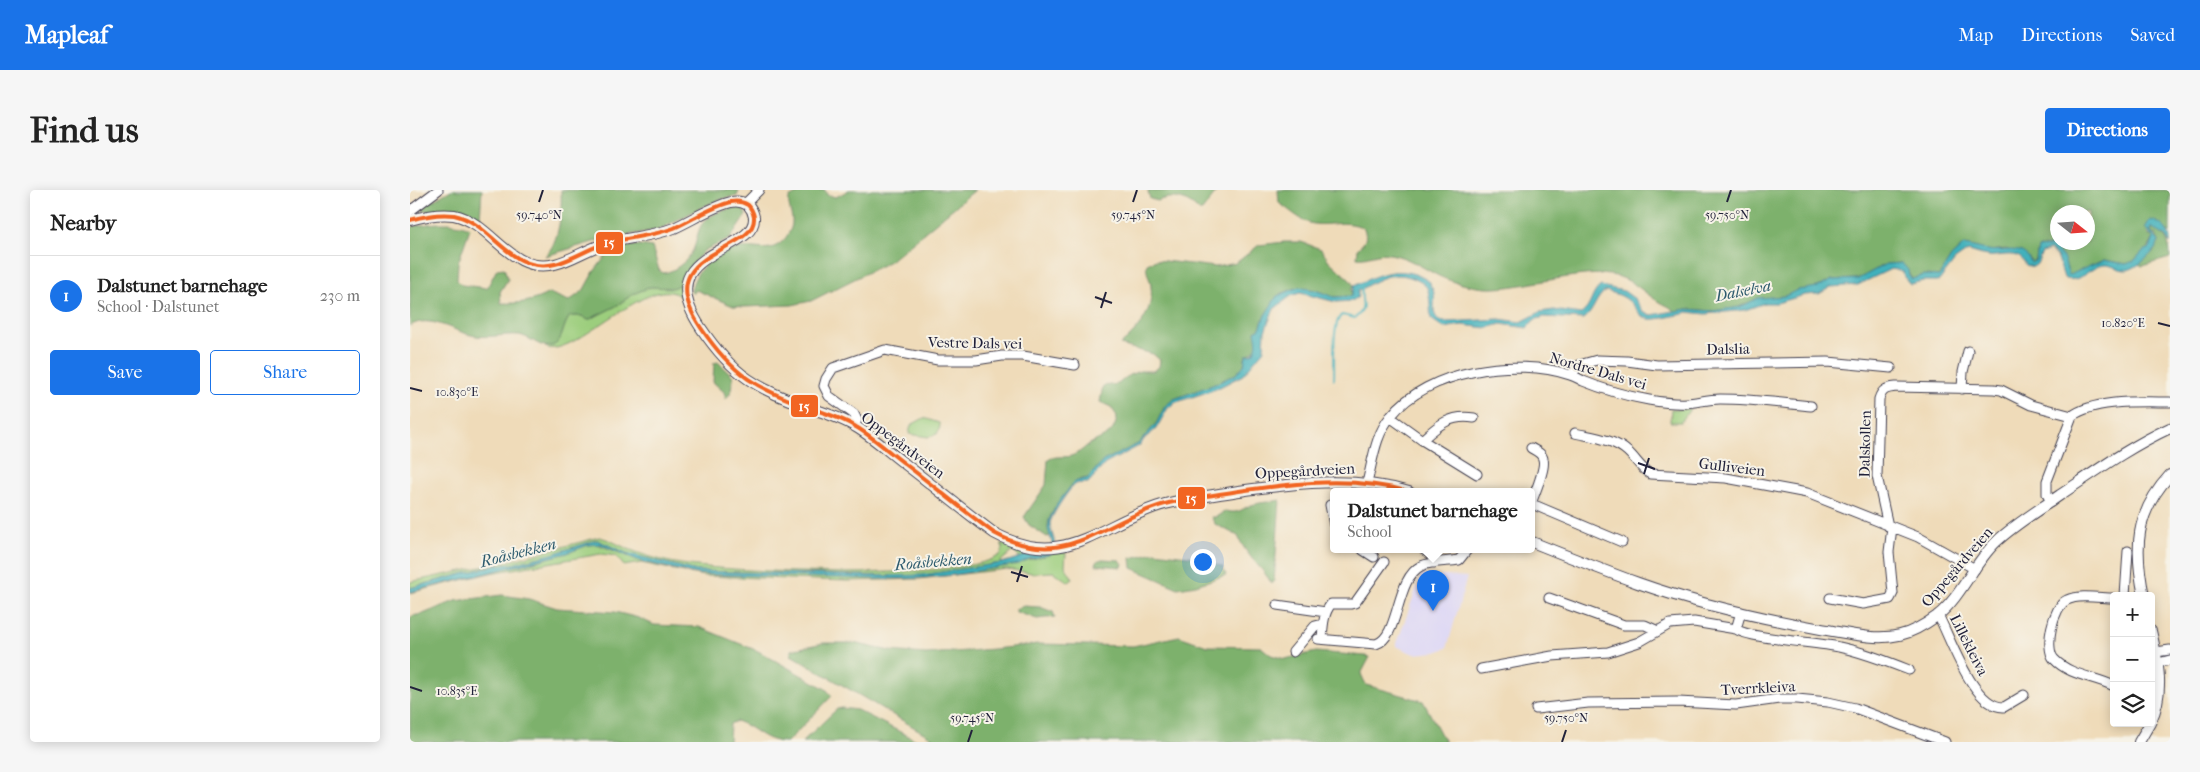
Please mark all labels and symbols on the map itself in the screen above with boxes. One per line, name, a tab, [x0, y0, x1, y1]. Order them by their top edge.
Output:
north arrow	[2050, 205, 2095, 250]
text: 59.740°N	[516, 208, 562, 222]
text: 59.745°N	[1111, 208, 1155, 222]
text: 59.750°N	[1705, 208, 1749, 222]
line badge: 15	[595, 231, 624, 255]
text: 15	[604, 234, 615, 251]
water label: Dalselva	[1713, 276, 1773, 305]
text: 10.820°E	[2101, 316, 2145, 330]
street label: Vestre Dals vei	[927, 333, 1023, 353]
street label: Dalslia	[1706, 340, 1751, 358]
street label: Nordre Dals vei	[1547, 349, 1649, 394]
text: 10.830°E	[436, 385, 478, 399]
line badge: 15	[790, 394, 819, 418]
text: 15	[799, 398, 810, 415]
street label: Oppegårdveien	[858, 408, 949, 482]
street label: Dalskollen	[1855, 410, 1875, 478]
street label: Gulliveien	[1698, 454, 1766, 480]
street label: Oppegårdveien	[1255, 459, 1356, 483]
line badge: 15	[1177, 486, 1206, 510]
text: 15	[1186, 490, 1197, 507]
street label: Oppegårdveien	[1917, 523, 1997, 611]
water label: Roåsbekken	[477, 534, 558, 571]
water label: Roåsbekken	[893, 549, 973, 574]
your location	[1190, 549, 1216, 575]
pin: 1	[1417, 570, 1449, 611]
street label: Lillekleiva	[1946, 611, 1993, 680]
street label: Tverrkleiva	[1720, 677, 1797, 699]
text: 10.835°E	[437, 684, 478, 698]
text: 59.745°N	[950, 711, 994, 725]
text: 59.750°N	[1544, 711, 1588, 725]

